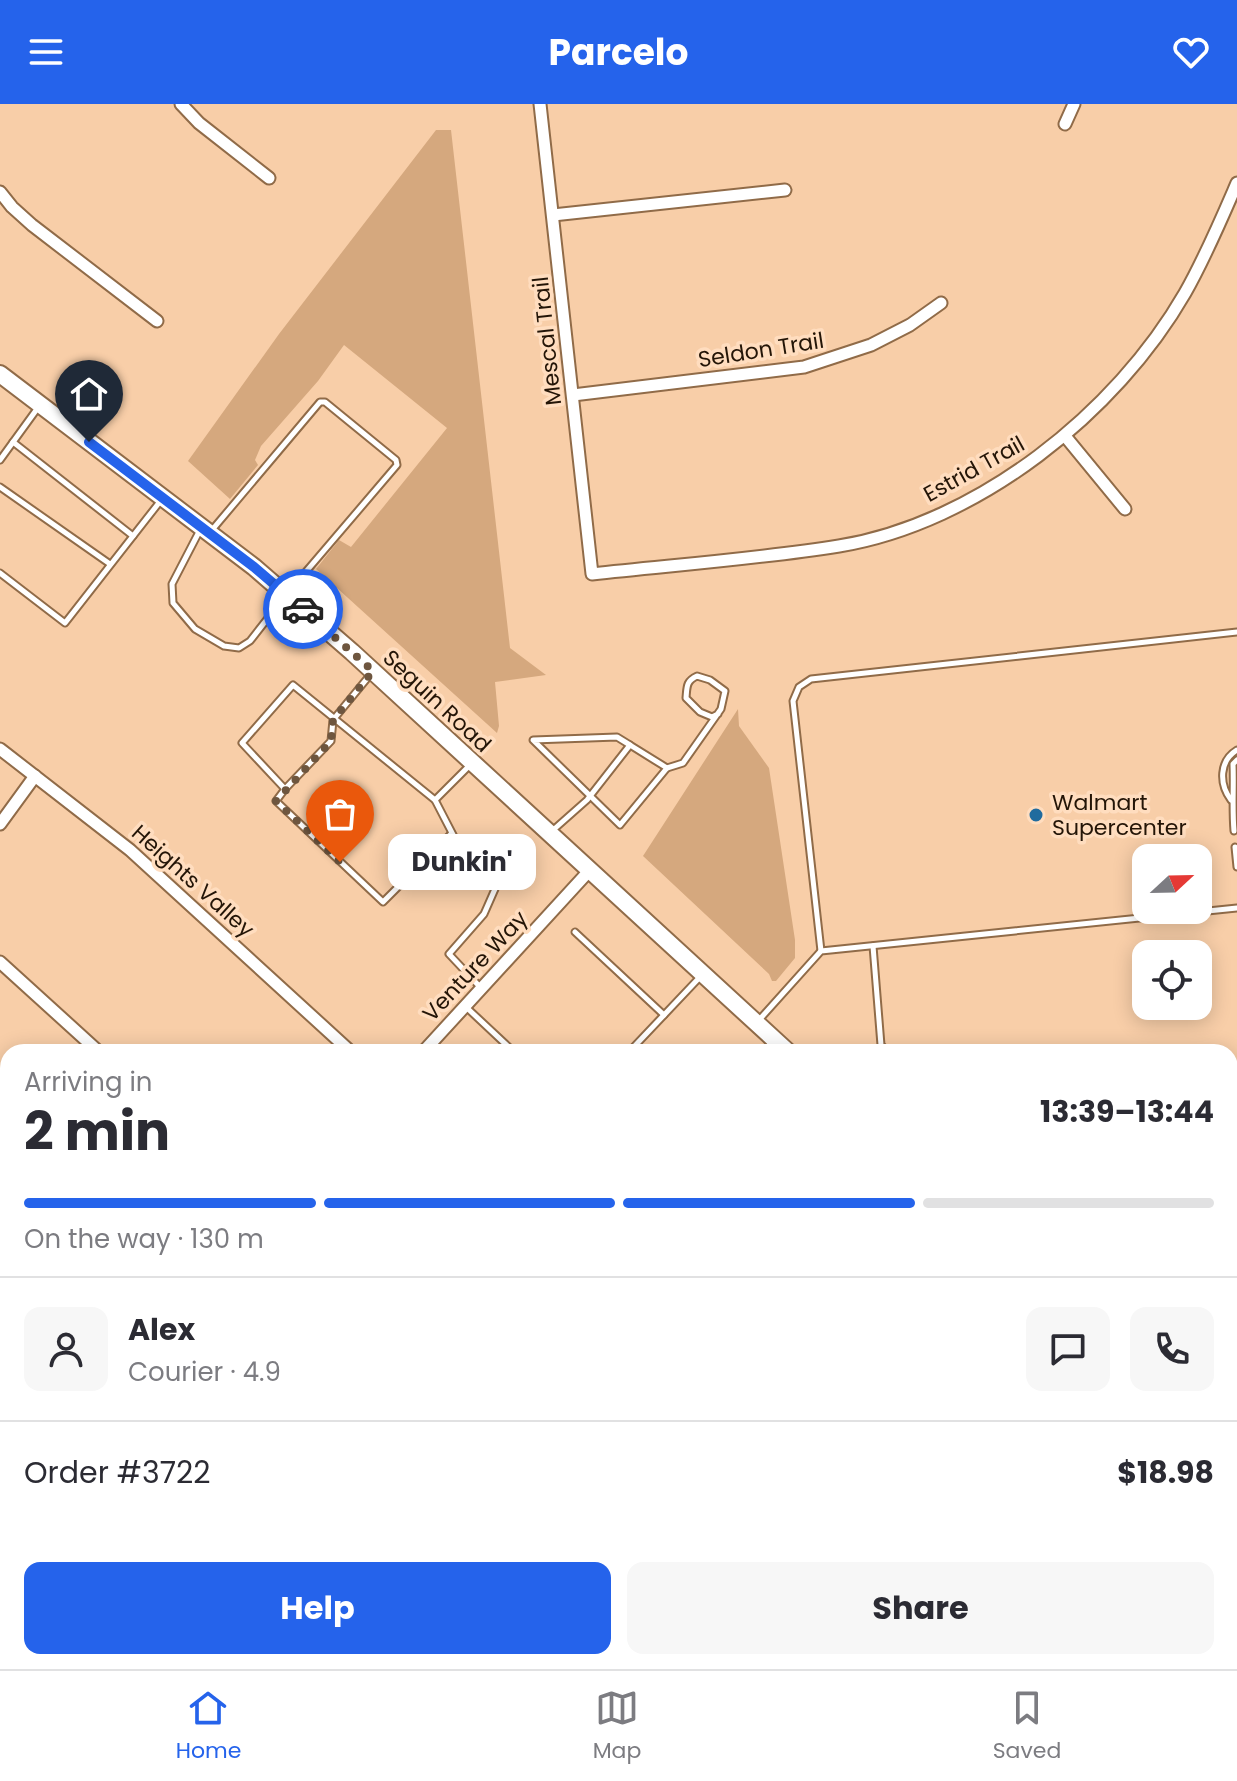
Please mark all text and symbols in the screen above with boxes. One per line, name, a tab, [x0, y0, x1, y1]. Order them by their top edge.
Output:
text: Parcelo	[549, 27, 688, 78]
icon: menu	[24, 30, 68, 74]
icon: heart	[1169, 30, 1213, 74]
street label: Mescal Trail	[525, 275, 569, 407]
street label: Seldon Trail	[696, 325, 826, 375]
pin	[55, 360, 123, 442]
icon: home	[67, 372, 111, 416]
street label: Estrid Trail	[918, 429, 1030, 509]
courier	[263, 569, 343, 649]
icon: car	[281, 587, 325, 631]
street label: Seguin Road	[376, 643, 498, 759]
pin	[306, 780, 374, 862]
place label: Walmart Supercenter	[1052, 787, 1187, 843]
icon: bag	[318, 792, 362, 836]
marker: Walmart Supercenter	[1027, 806, 1045, 824]
street label: Heights Valley	[125, 818, 261, 945]
callout: Dunkin'	[388, 834, 536, 890]
text: Dunkin'	[412, 844, 512, 880]
north arrow	[1132, 844, 1212, 924]
map controls	[1132, 844, 1212, 1020]
street label: Venture Way	[416, 903, 535, 1028]
button: locate	[1132, 940, 1212, 1020]
text: Arriving in	[24, 1064, 153, 1100]
text: 13:39–13:44	[1040, 1090, 1214, 1133]
text: 2 min	[24, 1095, 170, 1168]
text: On the way · 130 m	[24, 1221, 264, 1257]
button: person	[24, 1307, 108, 1391]
button: chat	[1026, 1307, 1110, 1391]
button: phone	[1130, 1307, 1214, 1391]
text: Alex	[128, 1308, 195, 1351]
text: Courier · 4.9	[128, 1354, 281, 1390]
text: Order #3722	[24, 1451, 211, 1494]
text: $18.98	[1117, 1451, 1214, 1494]
button: Help	[24, 1562, 611, 1654]
button: Share	[627, 1562, 1214, 1654]
tab: Home	[176, 1686, 241, 1767]
tab: Map	[593, 1686, 641, 1767]
tab: Saved	[993, 1686, 1061, 1767]

